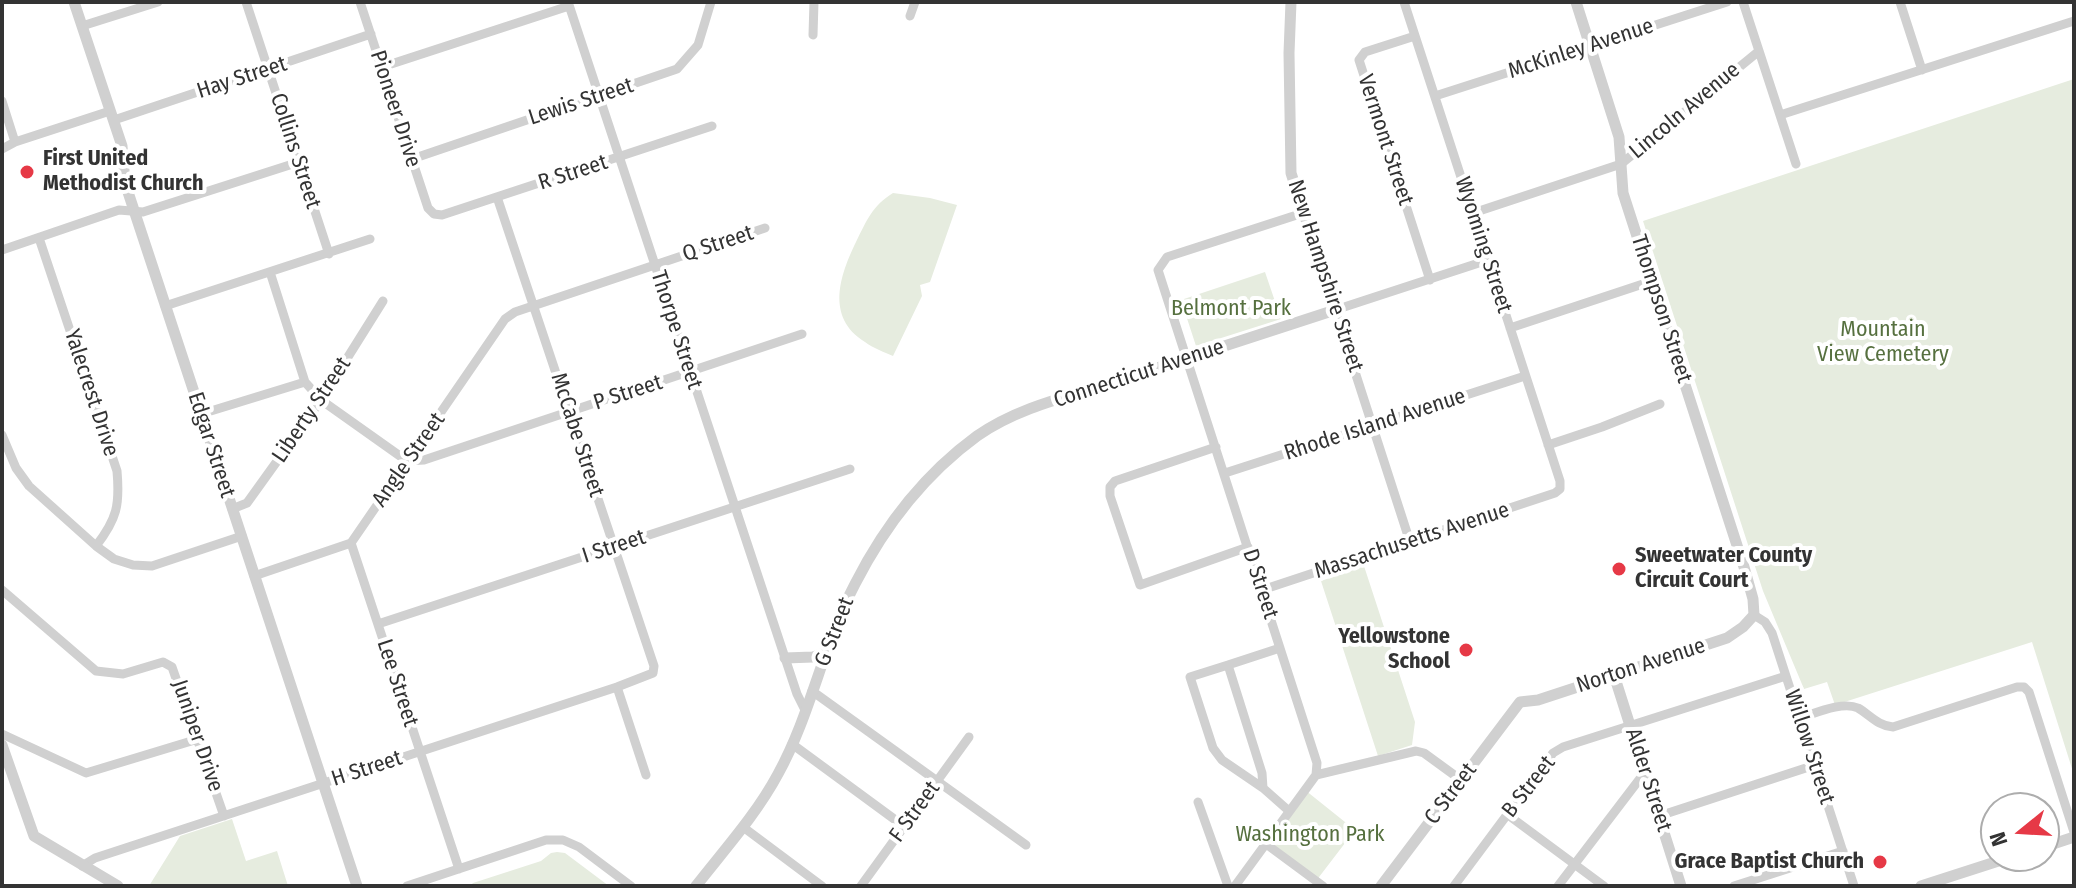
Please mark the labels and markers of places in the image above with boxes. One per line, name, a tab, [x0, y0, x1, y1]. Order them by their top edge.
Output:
place label: First United Methodist Church	[43, 146, 203, 198]
marker: First United Methodist Church	[18, 163, 36, 181]
place label: Sweetwater County Circuit Court	[1635, 543, 1812, 594]
marker: Sweetwater County Circuit Court	[1610, 560, 1628, 578]
place label: Yellowstone School	[1338, 624, 1450, 676]
marker: Yellowstone School	[1457, 641, 1475, 659]
place label: Grace Baptist Church	[1674, 849, 1864, 875]
marker: Grace Baptist Church	[1871, 853, 1889, 871]

